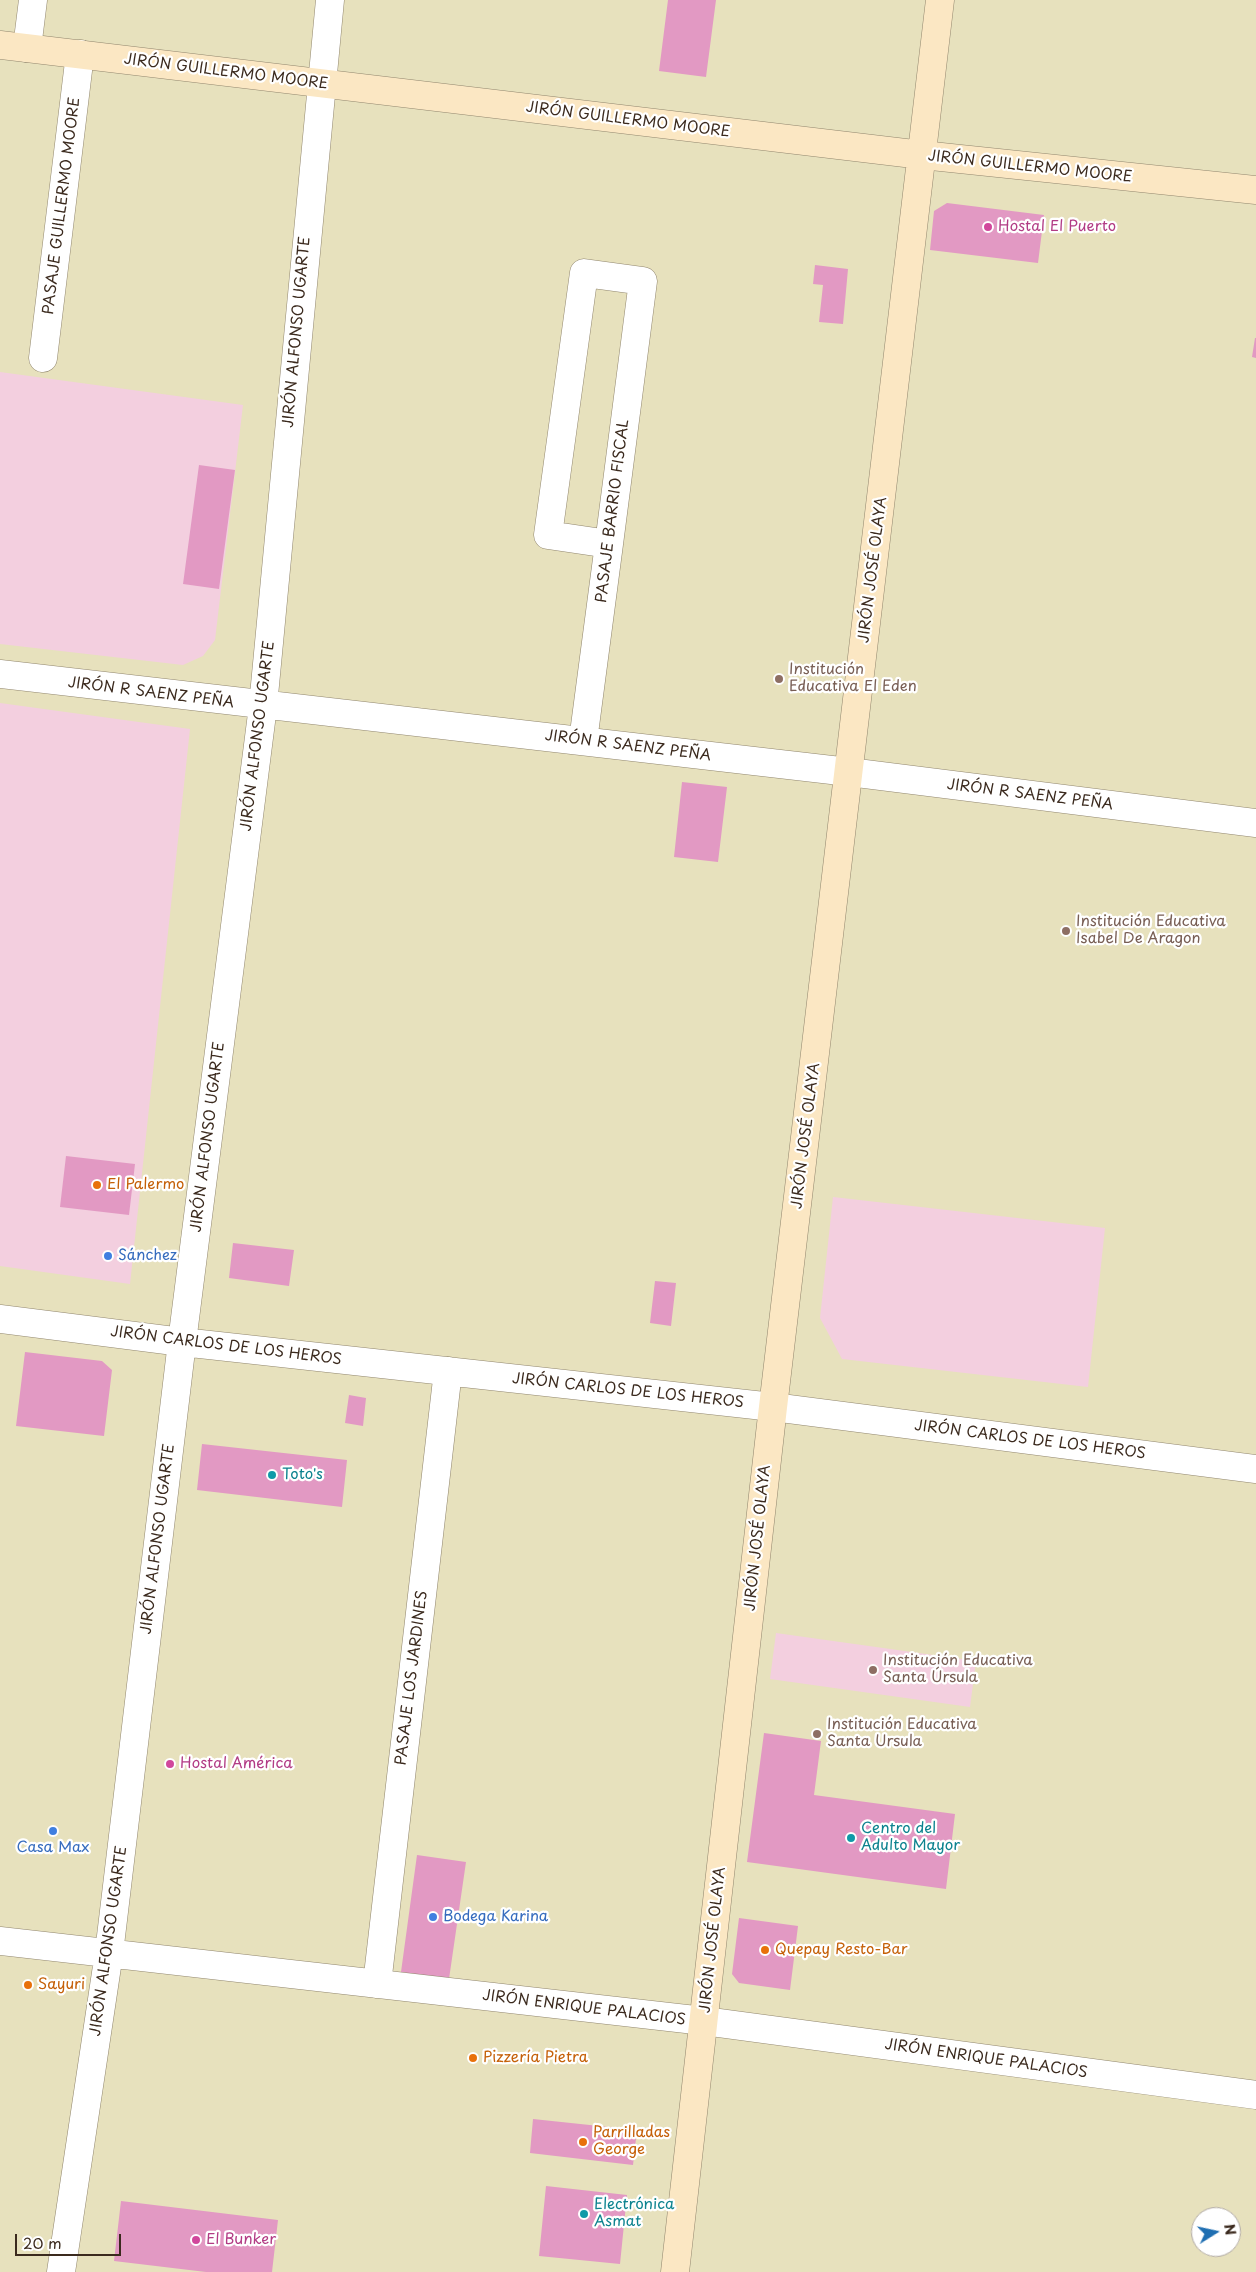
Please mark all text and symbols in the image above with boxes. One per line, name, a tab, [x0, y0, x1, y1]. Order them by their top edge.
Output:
street label: JIRÓN GUILLERMO MOORE	[123, 51, 329, 93]
street label: PASAJE GUILLERMO MOORE	[40, 96, 84, 316]
street label: JIRÓN GUILLERMO MOORE	[525, 99, 731, 141]
street label: JIRÓN GUILLERMO MOORE	[927, 147, 1133, 187]
place label: Hostal El Puerto	[998, 218, 1116, 236]
marker: Hostal El Puerto	[982, 221, 994, 233]
street label: JIRÓN ALFONSO UGARTE	[280, 236, 314, 428]
street label: PASAJE BARRIO FISCAL	[593, 418, 633, 604]
street label: JIRÓN JOSÉ OLAYA	[855, 496, 891, 644]
street label: JIRÓN ALFONSO UGARTE	[237, 640, 279, 832]
place label: Institución Educativa El Eden	[789, 661, 917, 696]
marker: Institución Educativa El Eden	[773, 673, 785, 685]
street label: JIRÓN R SAENZ PEÑA	[67, 674, 235, 712]
street label: JIRÓN R SAENZ PEÑA	[544, 727, 712, 765]
street label: JIRÓN R SAENZ PEÑA	[946, 776, 1114, 814]
place label: Institución Educativa Isabel De Aragon	[1076, 913, 1226, 948]
marker: Institución Educativa Isabel De Aragon	[1060, 925, 1072, 937]
street label: JIRÓN ALFONSO UGARTE	[187, 1041, 229, 1233]
street label: JIRÓN JOSÉ OLAYA	[788, 1062, 824, 1210]
place label: El Palermo	[107, 1176, 184, 1194]
marker: El Palermo	[91, 1179, 103, 1191]
place label: Sánchez	[118, 1247, 177, 1265]
marker: Sánchez	[102, 1250, 114, 1262]
street label: JIRÓN CARLOS DE LOS HEROS	[109, 1323, 343, 1369]
street label: JIRÓN CARLOS DE LOS HEROS	[511, 1370, 745, 1412]
street label: JIRÓN CARLOS DE LOS HEROS	[913, 1417, 1147, 1463]
street label: JIRÓN ALFONSO UGARTE	[137, 1443, 179, 1635]
street label: JIRÓN JOSÉ OLAYA	[741, 1464, 775, 1612]
place label: Toto's	[282, 1466, 323, 1484]
marker: Toto's	[266, 1469, 278, 1481]
street label: PASAJE LOS JARDINES	[392, 1590, 432, 1766]
place label: Institución Educativa Santa Úrsula	[883, 1652, 1033, 1687]
marker: Institución Educativa Santa Úrsula	[867, 1664, 879, 1676]
place label: Institución Educativa Santa Ursula	[827, 1716, 977, 1751]
marker: Institución Educativa Santa Ursula	[811, 1728, 823, 1740]
place label: Hostal América	[180, 1755, 293, 1773]
marker: Hostal América	[164, 1758, 176, 1770]
place label: Centro del Adulto Mayor	[861, 1820, 960, 1855]
marker: Casa Max	[47, 1825, 59, 1837]
marker: Centro del Adulto Mayor	[845, 1832, 857, 1844]
place label: Casa Max	[17, 1839, 89, 1857]
street label: JIRÓN ALFONSO UGARTE	[87, 1845, 131, 2037]
street label: JIRÓN JOSÉ OLAYA	[696, 1866, 730, 2014]
place label: Bodega Karina	[443, 1908, 548, 1926]
marker: Bodega Karina	[427, 1911, 439, 1923]
place label: Quepay Resto-Bar	[775, 1941, 908, 1959]
marker: Quepay Resto-Bar	[759, 1944, 771, 1956]
place label: Sayuri	[38, 1976, 85, 1994]
marker: Sayuri	[22, 1979, 34, 1991]
street label: JIRÓN ENRIQUE PALACIOS	[481, 1987, 687, 2029]
street label: JIRÓN ENRIQUE PALACIOS	[883, 2036, 1089, 2082]
place label: Pizzería Pietra	[483, 2049, 588, 2067]
marker: Pizzería Pietra	[467, 2052, 479, 2064]
place label: Parrilladas George	[593, 2124, 670, 2159]
marker: Parrilladas George	[577, 2136, 589, 2148]
place label: Electrónica Asmat	[594, 2196, 674, 2231]
north arrow	[1191, 2207, 1241, 2257]
marker: Electrónica Asmat	[578, 2208, 590, 2220]
text: N	[1219, 2222, 1242, 2237]
scale bar	[18, 2224, 124, 2256]
text: 20 m	[23, 2231, 62, 2254]
place label: El Bunker	[206, 2231, 276, 2249]
marker: El Bunker	[190, 2234, 202, 2246]

